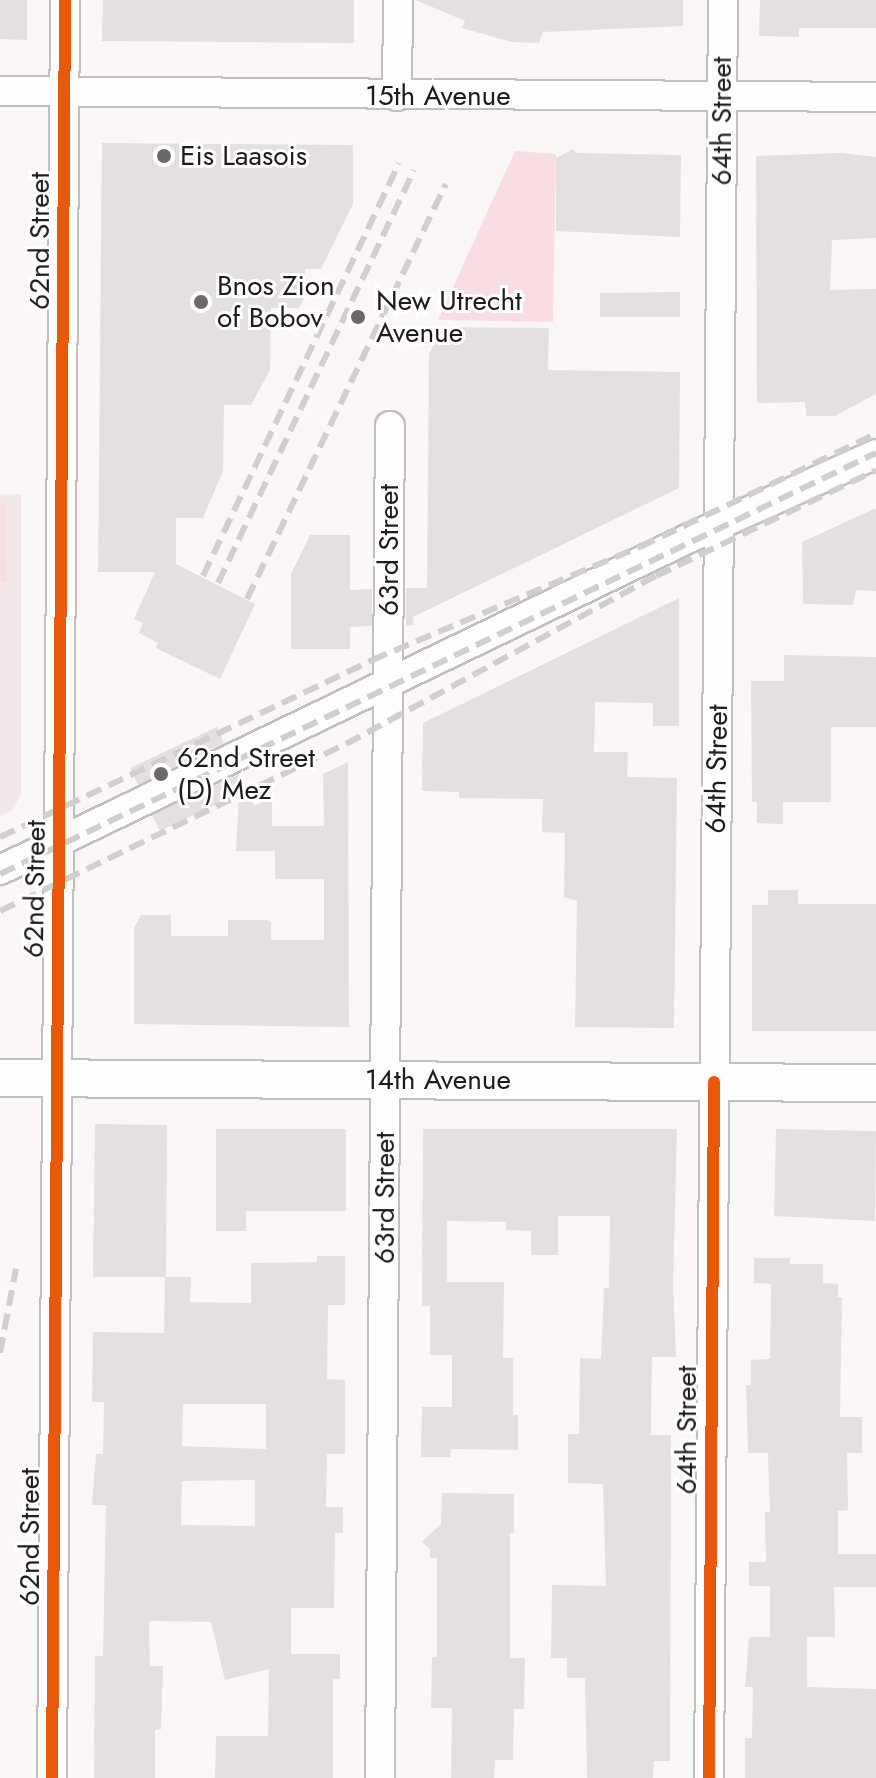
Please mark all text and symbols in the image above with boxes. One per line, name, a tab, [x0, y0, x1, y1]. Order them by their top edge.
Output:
street label: 64th Street	[705, 56, 739, 186]
street label: 15th Avenue	[365, 79, 511, 113]
place label: Eis Laasois	[180, 139, 307, 173]
marker: Eis Laasois	[155, 147, 173, 165]
street label: 62nd Street	[23, 172, 57, 310]
place label: Bnos Zion of Bobov	[217, 269, 335, 335]
place label: New Utrecht Avenue	[376, 284, 522, 350]
marker: Bnos Zion of Bobov	[192, 293, 210, 311]
marker: New Utrecht Avenue	[347, 306, 369, 328]
street label: 63rd Street	[372, 484, 406, 616]
street label: 64th Street	[699, 704, 735, 834]
place label: 62nd Street (D) Mez	[177, 741, 315, 807]
marker: 62nd Street (D) Mez	[152, 765, 170, 783]
street label: 62nd Street	[17, 820, 53, 958]
street label: 14th Avenue	[365, 1063, 511, 1097]
street label: 63rd Street	[368, 1132, 402, 1264]
street label: 64th Street	[670, 1365, 704, 1495]
street label: 62nd Street	[13, 1468, 47, 1606]

